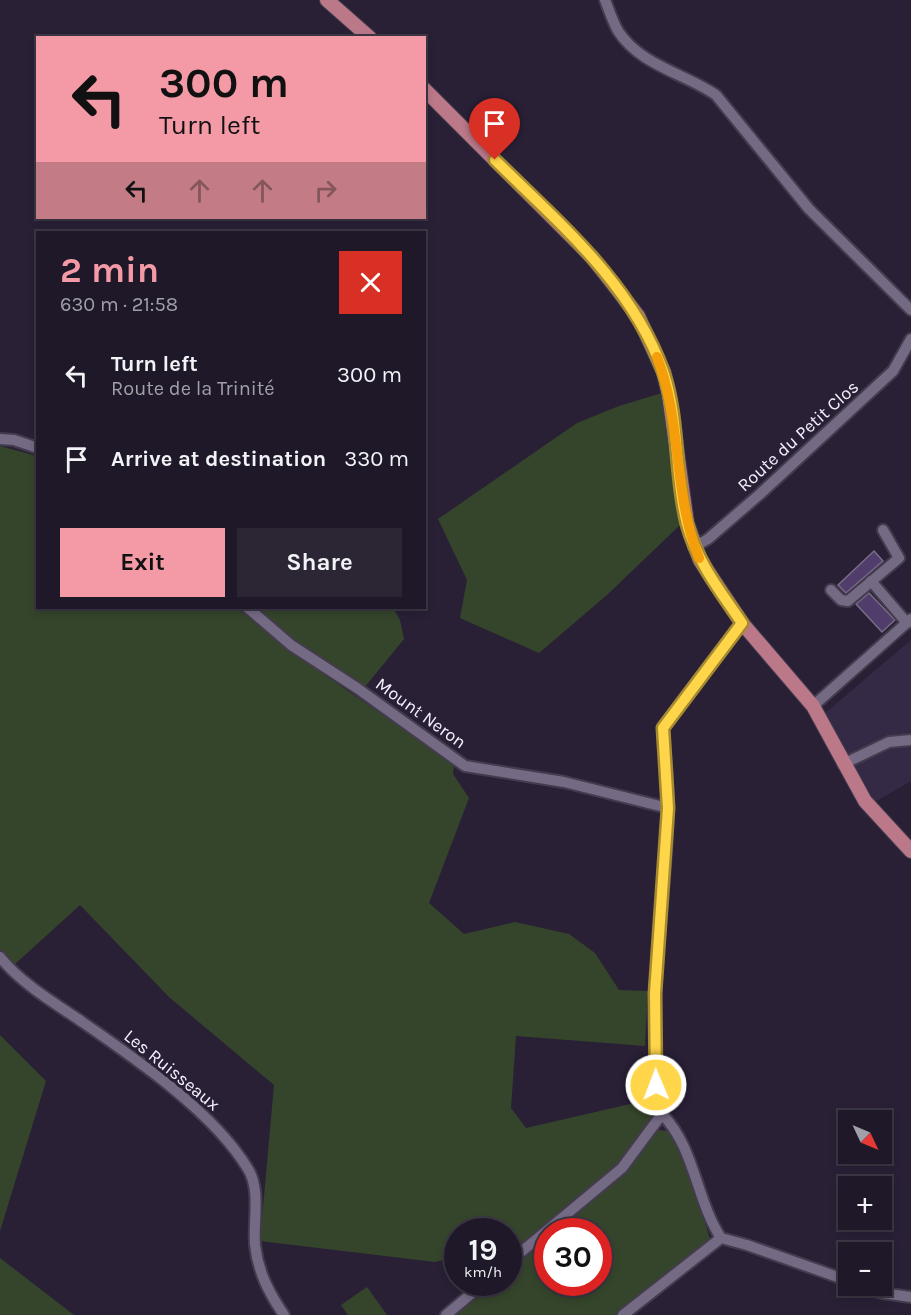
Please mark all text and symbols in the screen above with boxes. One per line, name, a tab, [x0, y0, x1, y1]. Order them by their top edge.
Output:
text: 300 m	[159, 58, 289, 108]
icon: left	[60, 60, 138, 138]
pin	[469, 98, 520, 160]
icon: arrive	[478, 107, 511, 140]
text: Turn left	[159, 109, 260, 141]
icon: left	[120, 174, 153, 207]
icon: ahead	[183, 174, 216, 207]
icon: ahead	[246, 174, 279, 207]
icon: right	[309, 174, 342, 207]
text: 2 min	[60, 249, 159, 291]
button: close	[339, 251, 402, 314]
text: 630 m · 21:58	[60, 293, 178, 316]
text: Turn left	[111, 351, 198, 377]
icon: left	[60, 359, 93, 392]
text: 300 m	[337, 362, 402, 388]
street label: Route du Petit Clos	[733, 376, 863, 496]
text: Route de la Trinité	[111, 377, 275, 400]
icon: arrive	[60, 443, 93, 476]
text: Arrive at destination	[111, 446, 326, 472]
text: 330 m	[344, 446, 409, 472]
button: Exit	[60, 528, 225, 597]
button: Share	[237, 528, 402, 597]
street label: Mount Neron	[371, 673, 471, 753]
street label: Les Ruisseaux	[120, 1025, 224, 1115]
position arrow	[624, 1053, 688, 1117]
north arrow	[838, 1110, 892, 1164]
map controls	[838, 1110, 892, 1296]
button: +	[838, 1176, 892, 1230]
speed limit sign: 30	[534, 1218, 612, 1296]
text: 19	[468, 1232, 497, 1268]
button: −	[838, 1242, 892, 1296]
text: km/h	[464, 1263, 502, 1281]

